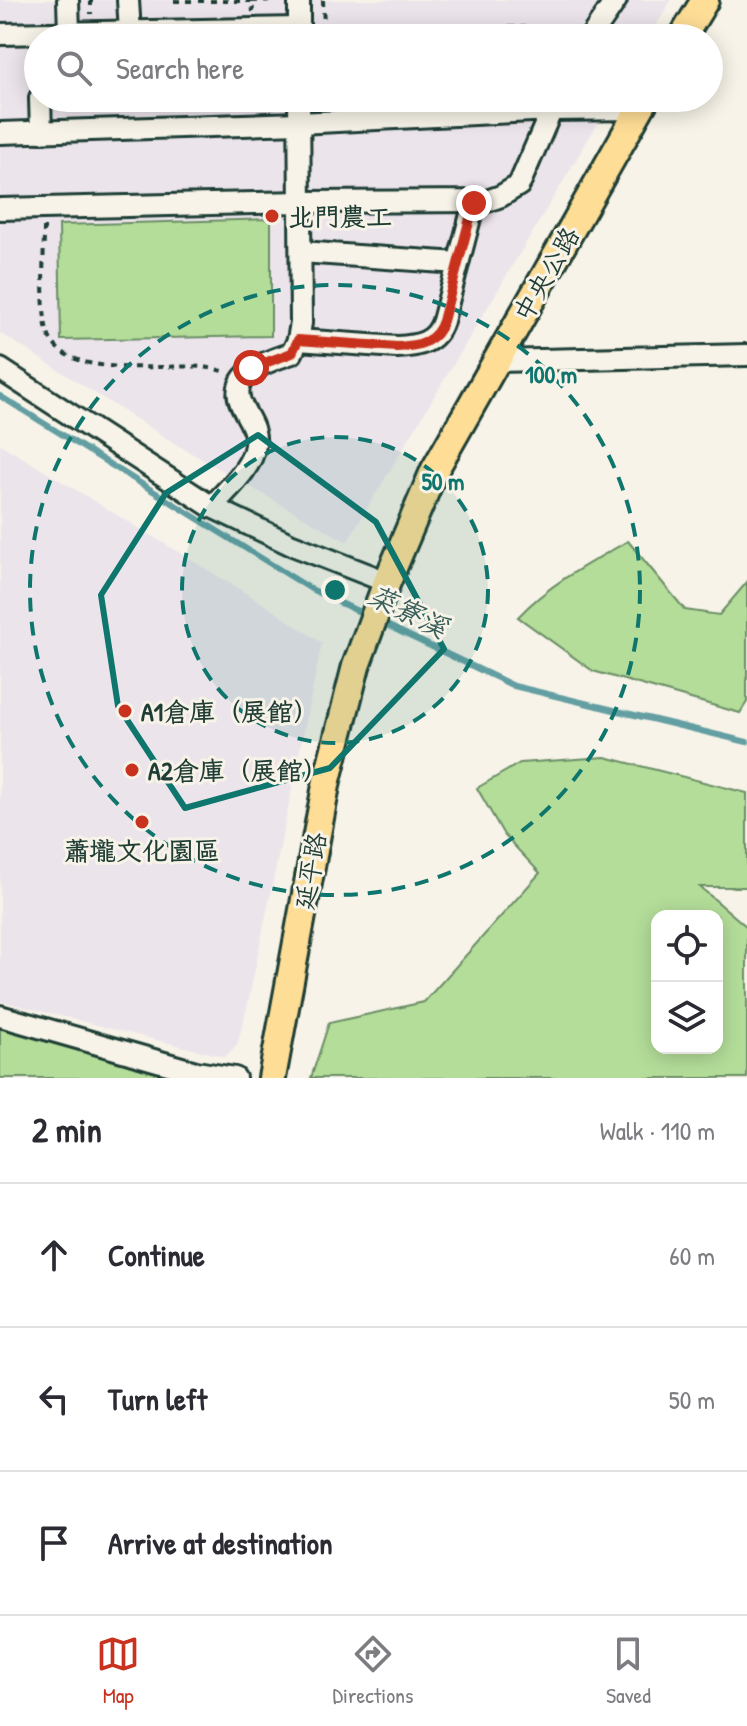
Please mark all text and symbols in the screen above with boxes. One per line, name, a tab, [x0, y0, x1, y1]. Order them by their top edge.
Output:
search box	[24, 24, 723, 112]
icon: search	[52, 46, 96, 90]
text: Search here	[116, 48, 244, 88]
route end	[456, 185, 492, 221]
place label: 北門農工	[288, 199, 392, 234]
marker: 北門農工	[263, 207, 281, 225]
street label: 中央公路	[505, 220, 587, 328]
route start	[233, 350, 269, 386]
text: 100 m	[525, 358, 577, 390]
text: 50 m	[422, 465, 464, 497]
centre of rings	[321, 576, 349, 604]
water label: 菜寮溪	[362, 576, 456, 647]
place label: A1倉庫（展館）	[141, 694, 319, 729]
marker: A1倉庫（展館）	[116, 702, 134, 720]
place label: A2倉庫（展館）	[148, 753, 329, 788]
marker: A2倉庫（展館）	[123, 761, 141, 779]
marker: 蕭壠文化園區	[133, 813, 151, 831]
street label: 延平路	[286, 830, 334, 912]
place label: 蕭壠文化園區	[64, 833, 220, 868]
map controls	[651, 910, 723, 1054]
button: locate	[651, 910, 723, 982]
button: layers	[651, 982, 723, 1054]
text: 2 min	[32, 1107, 102, 1153]
text: Walk · 110 m	[600, 1113, 715, 1148]
icon: ahead	[32, 1233, 76, 1277]
text: Continue	[108, 1235, 205, 1275]
text: 60 m	[669, 1238, 715, 1273]
icon: left	[32, 1377, 76, 1421]
text: Turn left	[108, 1379, 207, 1419]
text: 50 m	[669, 1382, 715, 1417]
icon: arrive	[32, 1521, 76, 1565]
text: Arrive at destination	[108, 1523, 333, 1563]
tab: Map	[96, 1632, 140, 1710]
tab: Directions	[333, 1632, 414, 1710]
tab: Saved	[606, 1632, 651, 1710]

